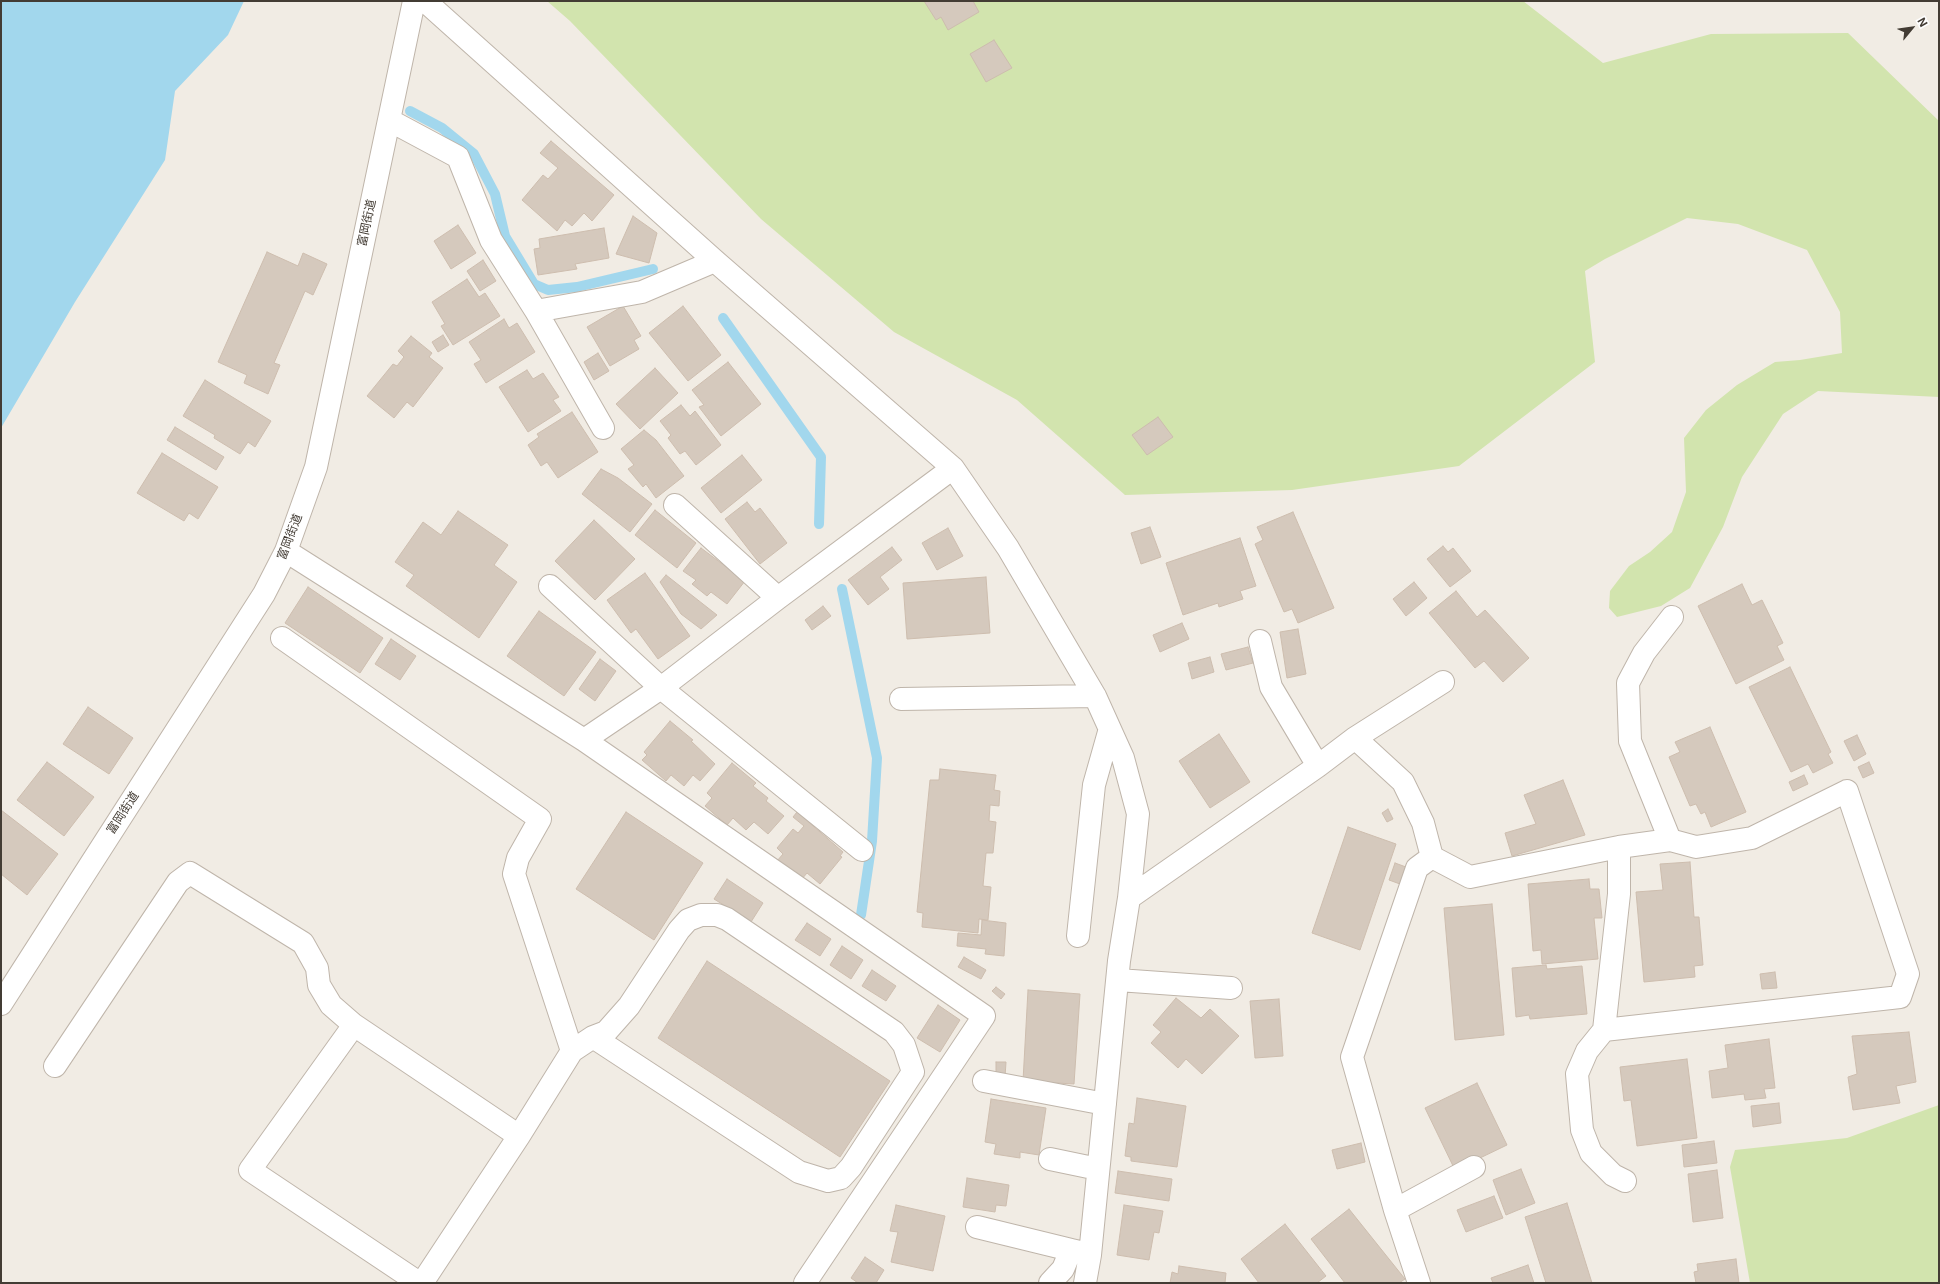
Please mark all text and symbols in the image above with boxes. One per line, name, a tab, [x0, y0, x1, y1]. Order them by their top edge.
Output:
north arrow	[1892, 8, 1932, 48]
text: N	[1914, 15, 1931, 29]
street label: 富岡街道	[355, 198, 379, 248]
street label: 富岡街道	[275, 512, 305, 562]
street label: 富岡街道	[104, 789, 142, 837]

